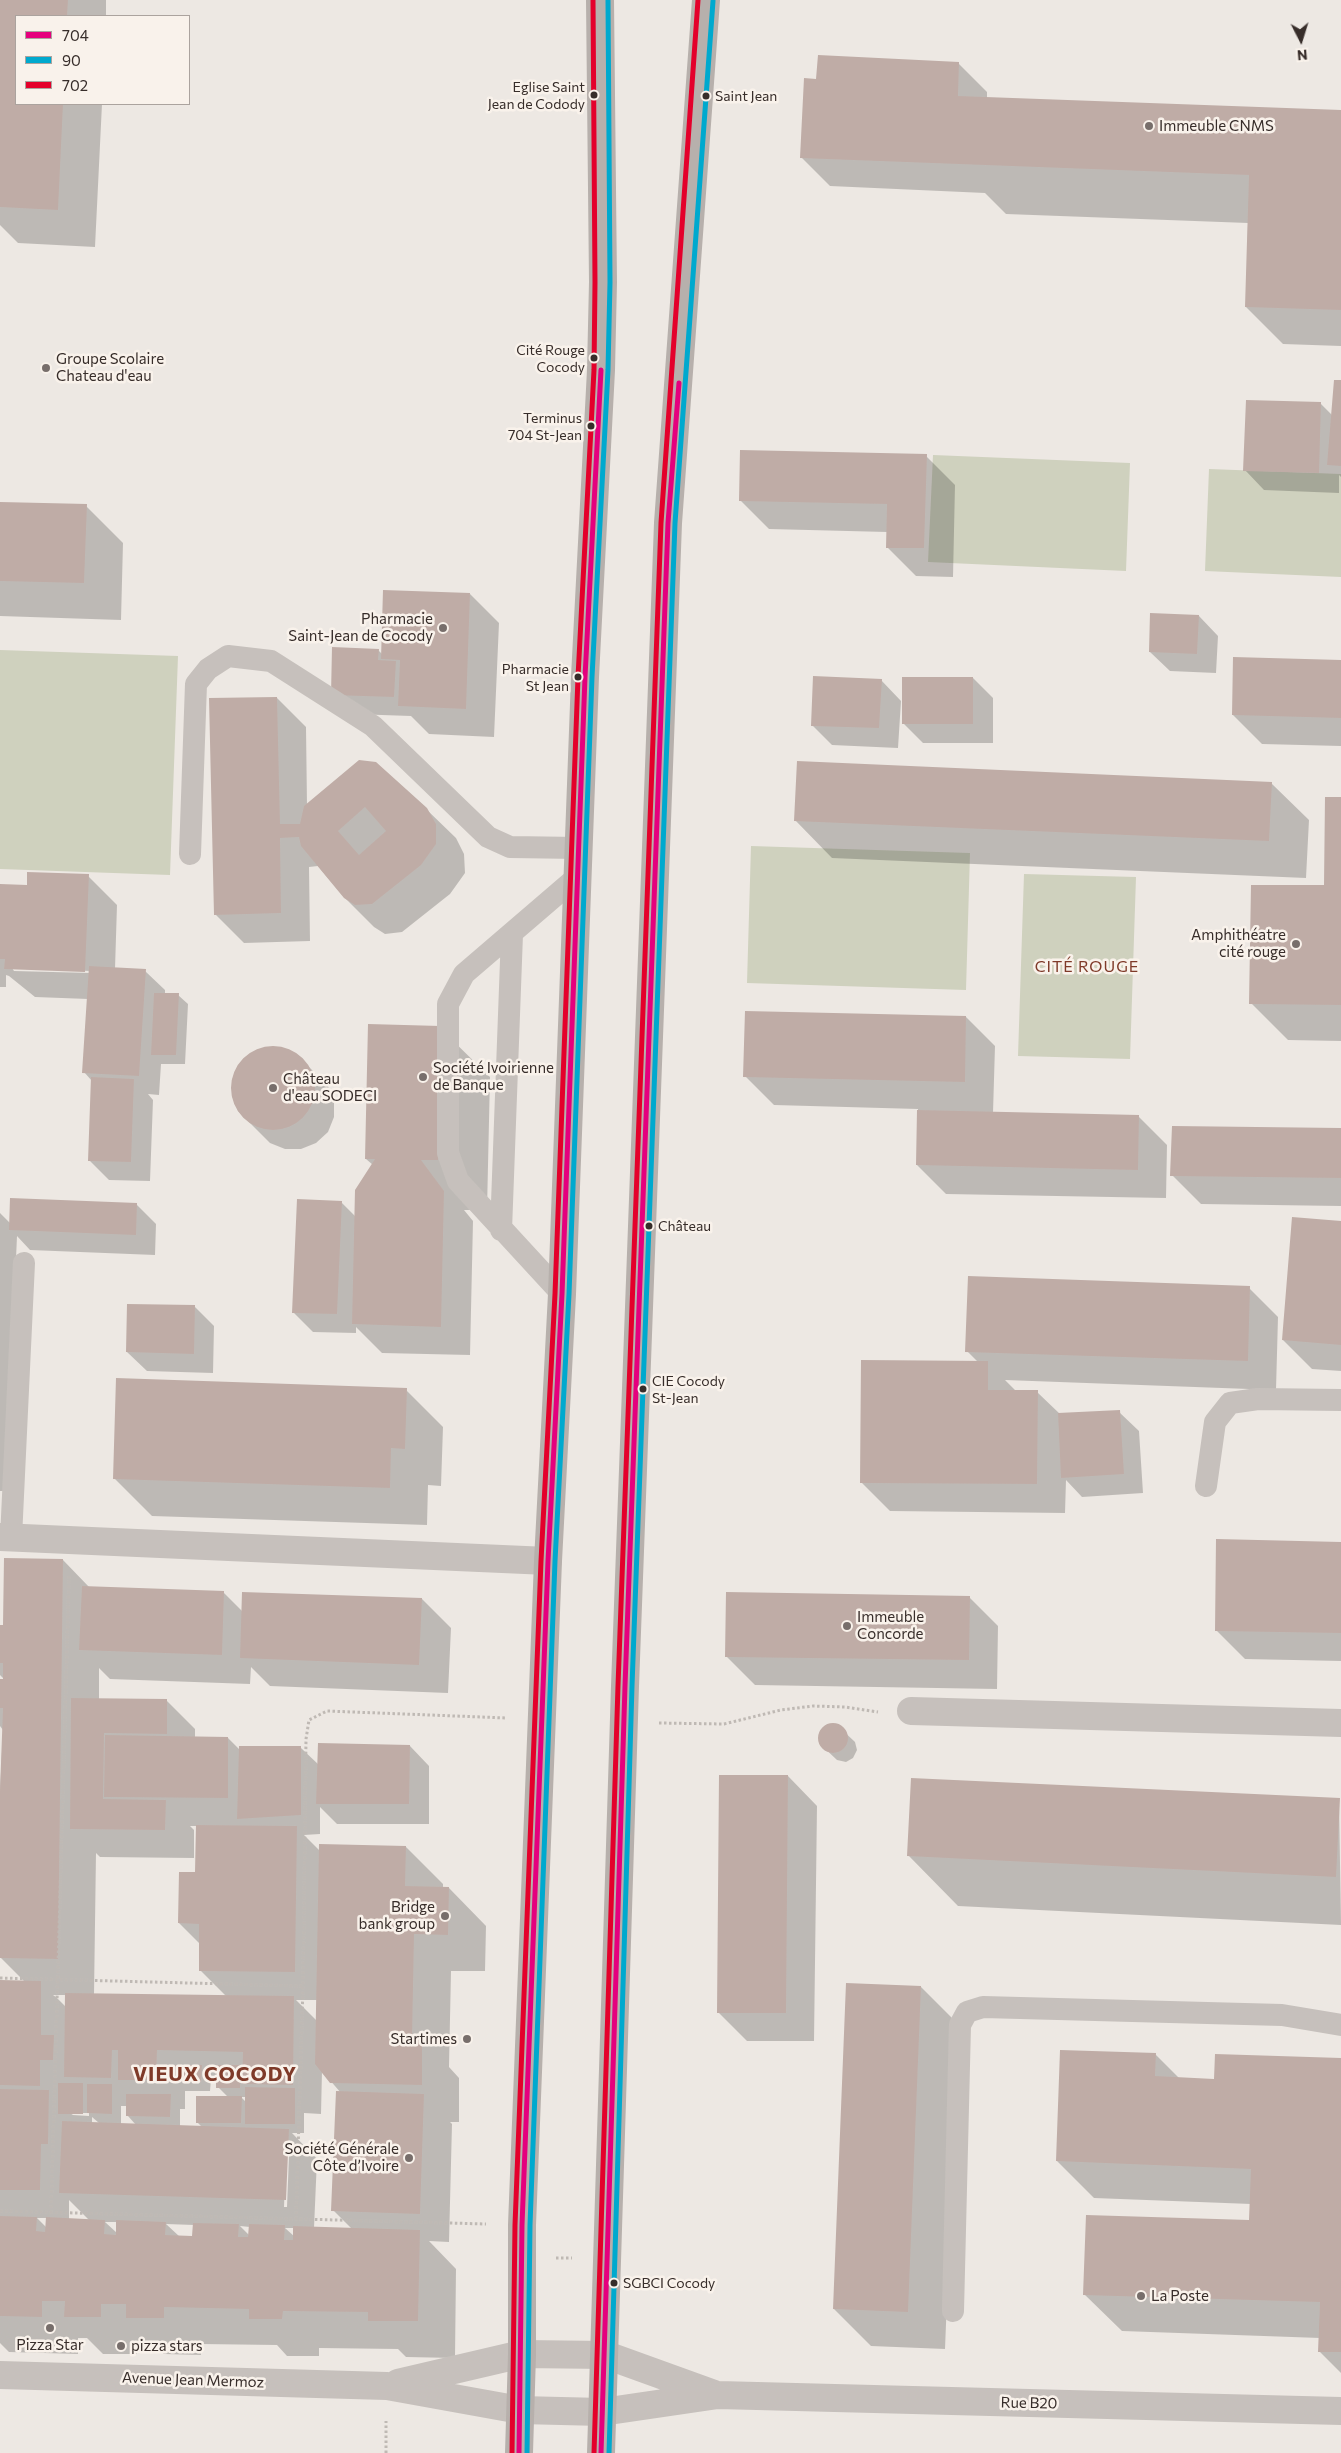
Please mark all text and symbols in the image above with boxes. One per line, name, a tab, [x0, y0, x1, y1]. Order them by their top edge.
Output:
legend	[15, 15, 190, 105]
north arrow	[1276, 15, 1326, 65]
text: 704	[62, 26, 89, 44]
text: N	[1296, 47, 1308, 64]
text: 90	[62, 51, 81, 69]
text: 702	[62, 76, 88, 94]
place label: Eglise Saint Jean de Codody	[488, 79, 585, 111]
place label: Saint Jean	[715, 88, 777, 104]
marker: Eglise Saint Jean de Codody	[589, 90, 599, 100]
marker: Saint Jean	[701, 91, 711, 101]
place label: Immeuble CNMS	[1159, 117, 1274, 135]
marker: Immeuble CNMS	[1143, 120, 1155, 132]
place label: Cité Rouge Cocody	[516, 342, 585, 374]
place label: Groupe Scolaire Chateau d'eau	[56, 350, 164, 385]
marker: Cité Rouge Cocody	[589, 353, 599, 363]
marker: Groupe Scolaire Chateau d'eau	[40, 362, 52, 374]
place label: Terminus 704 St-Jean	[508, 410, 582, 442]
marker: Terminus 704 St-Jean	[586, 421, 596, 431]
place label: Pharmacie Saint-Jean de Cocody	[288, 610, 433, 645]
marker: Pharmacie Saint-Jean de Cocody	[437, 622, 449, 634]
place label: Pharmacie St Jean	[502, 661, 569, 694]
marker: Pharmacie St Jean	[573, 672, 583, 682]
place label: Amphithéatre cité rouge	[1191, 926, 1286, 961]
marker: Amphithéatre cité rouge	[1290, 938, 1302, 950]
district label: CITÉ ROUGE	[1033, 957, 1141, 977]
place label: Société Ivoirienne de Banque	[433, 1059, 554, 1094]
place label: Château d'eau SODECI	[283, 1070, 377, 1105]
marker: Société Ivoirienne de Banque	[417, 1071, 429, 1083]
marker: Château d'eau SODECI	[267, 1082, 279, 1094]
place label: Château	[658, 1218, 711, 1234]
marker: Château	[644, 1221, 654, 1231]
place label: CIE Cocody St-Jean	[652, 1373, 725, 1405]
marker: CIE Cocody St-Jean	[638, 1384, 648, 1394]
place label: Immeuble Concorde	[857, 1608, 924, 1643]
marker: Immeuble Concorde	[841, 1620, 853, 1632]
place label: Bridge bank group	[359, 1898, 435, 1933]
marker: Bridge bank group	[439, 1910, 451, 1922]
place label: Startimes	[391, 2030, 457, 2048]
marker: Startimes	[461, 2033, 473, 2045]
district label: VIEUX COCODY	[131, 2062, 299, 2086]
place label: Société Générale Côte d’Ivoire	[285, 2140, 399, 2175]
marker: Société Générale Côte d’Ivoire	[403, 2152, 415, 2164]
place label: SGBCI Cocody	[623, 2275, 715, 2291]
marker: SGBCI Cocody	[609, 2278, 619, 2288]
place label: La Poste	[1151, 2287, 1209, 2305]
marker: La Poste	[1135, 2290, 1147, 2302]
marker: Pizza Star	[44, 2322, 56, 2334]
place label: Pizza Star	[16, 2336, 84, 2354]
place label: pizza stars	[131, 2337, 203, 2355]
marker: pizza stars	[115, 2340, 127, 2352]
street label: Avenue Jean Mermoz	[122, 2369, 264, 2391]
street label: Rue B20	[1000, 2394, 1058, 2412]

